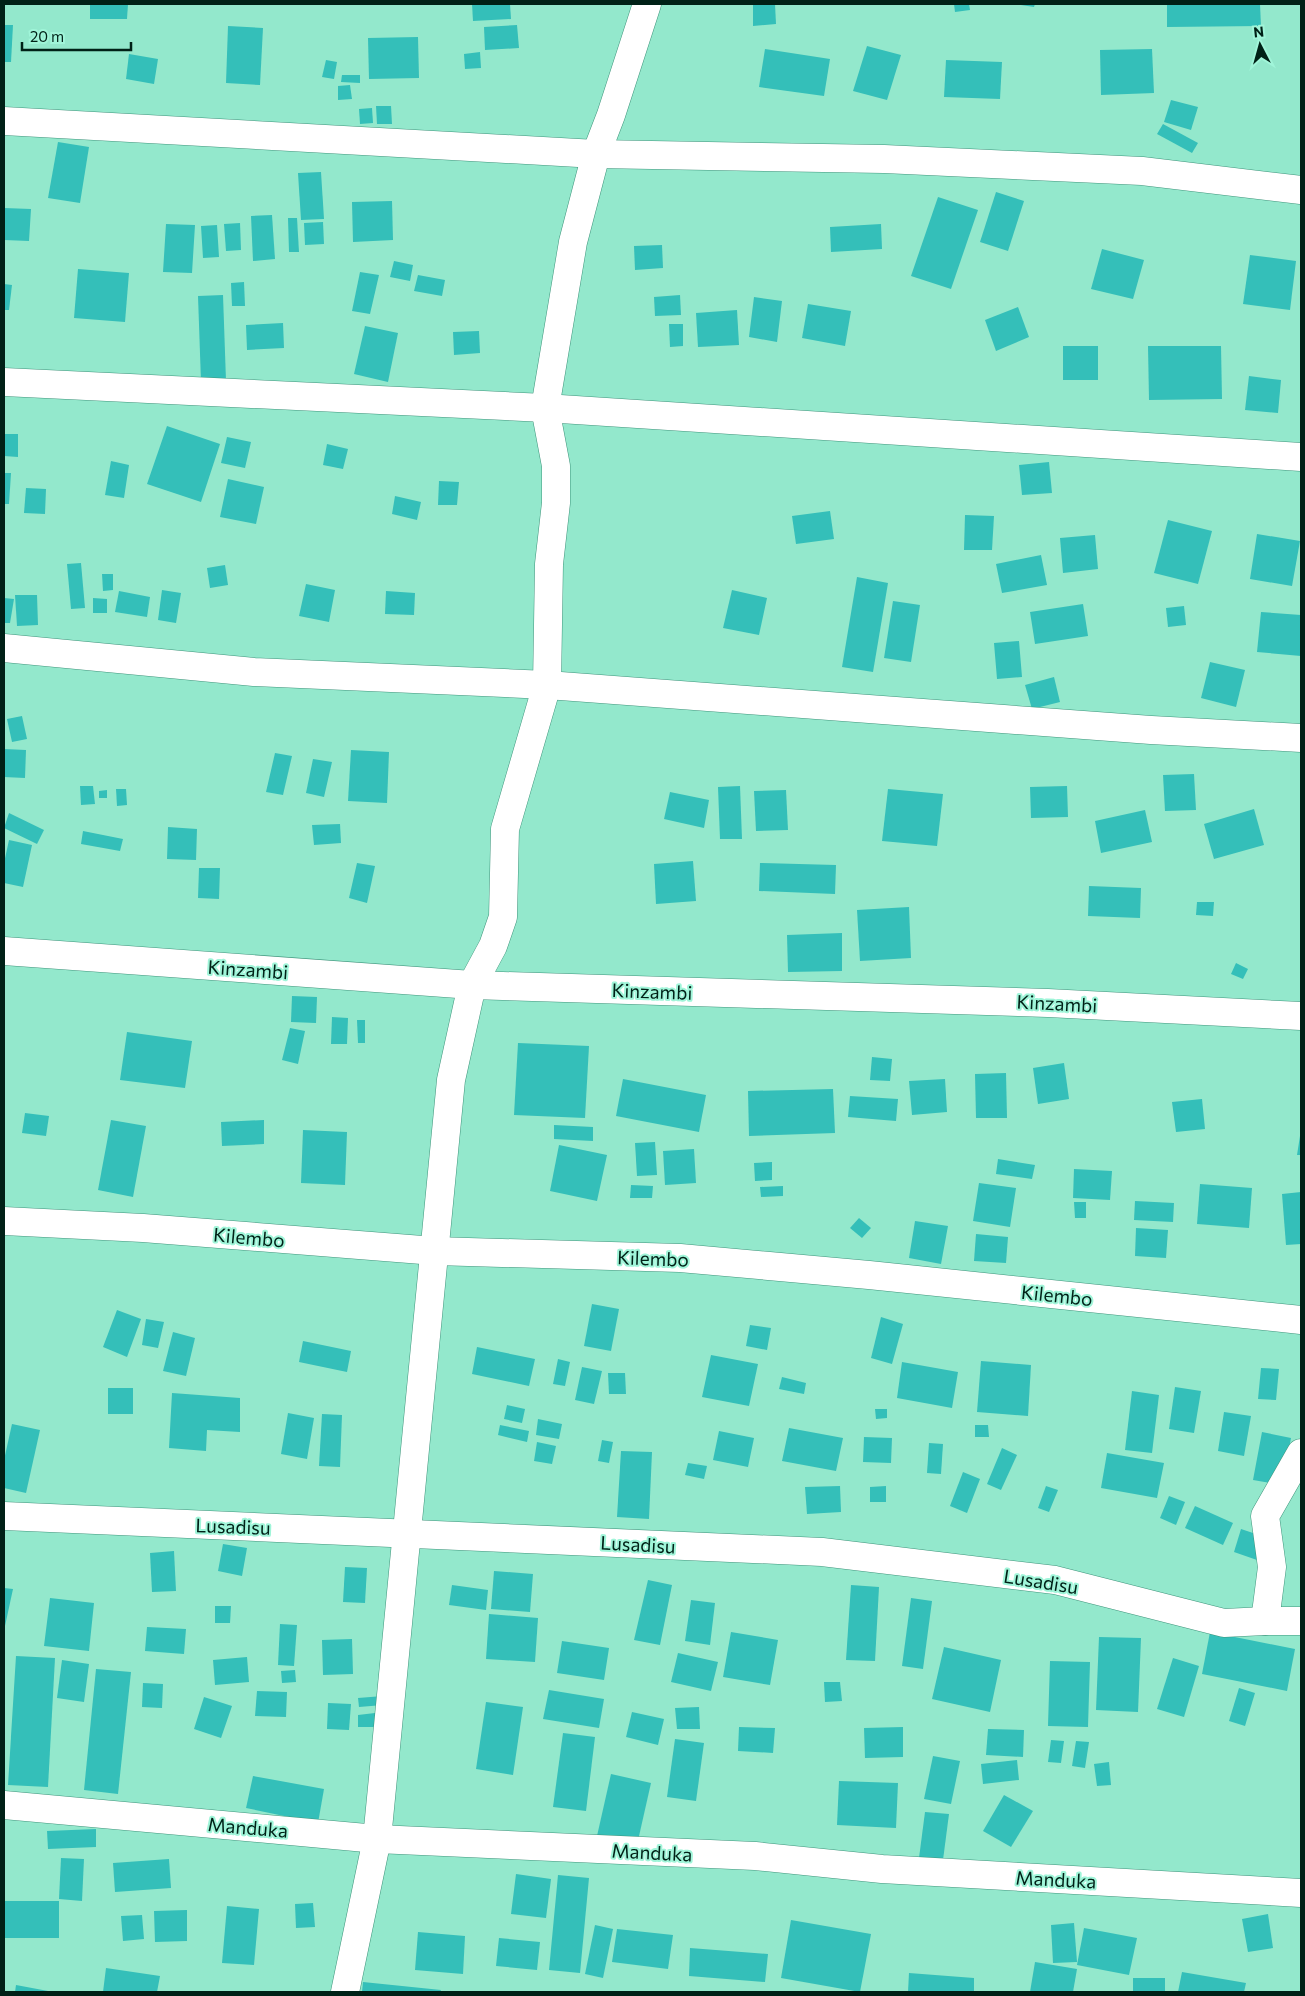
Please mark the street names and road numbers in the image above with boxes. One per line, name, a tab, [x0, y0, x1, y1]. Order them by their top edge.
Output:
street label: Kinzambi	[207, 955, 289, 983]
street label: Kinzambi	[611, 978, 693, 1004]
street label: Kinzambi	[1016, 989, 1098, 1017]
street label: Kilembo	[212, 1222, 286, 1252]
street label: Kilembo	[617, 1245, 689, 1271]
street label: Kilembo	[1020, 1280, 1094, 1310]
street label: Lusadisu	[195, 1513, 271, 1539]
street label: Lusadisu	[600, 1531, 676, 1557]
street label: Lusadisu	[1002, 1564, 1080, 1598]
street label: Manduka	[207, 1812, 289, 1842]
street label: Manduka	[611, 1838, 693, 1866]
street label: Manduka	[1015, 1865, 1097, 1893]

